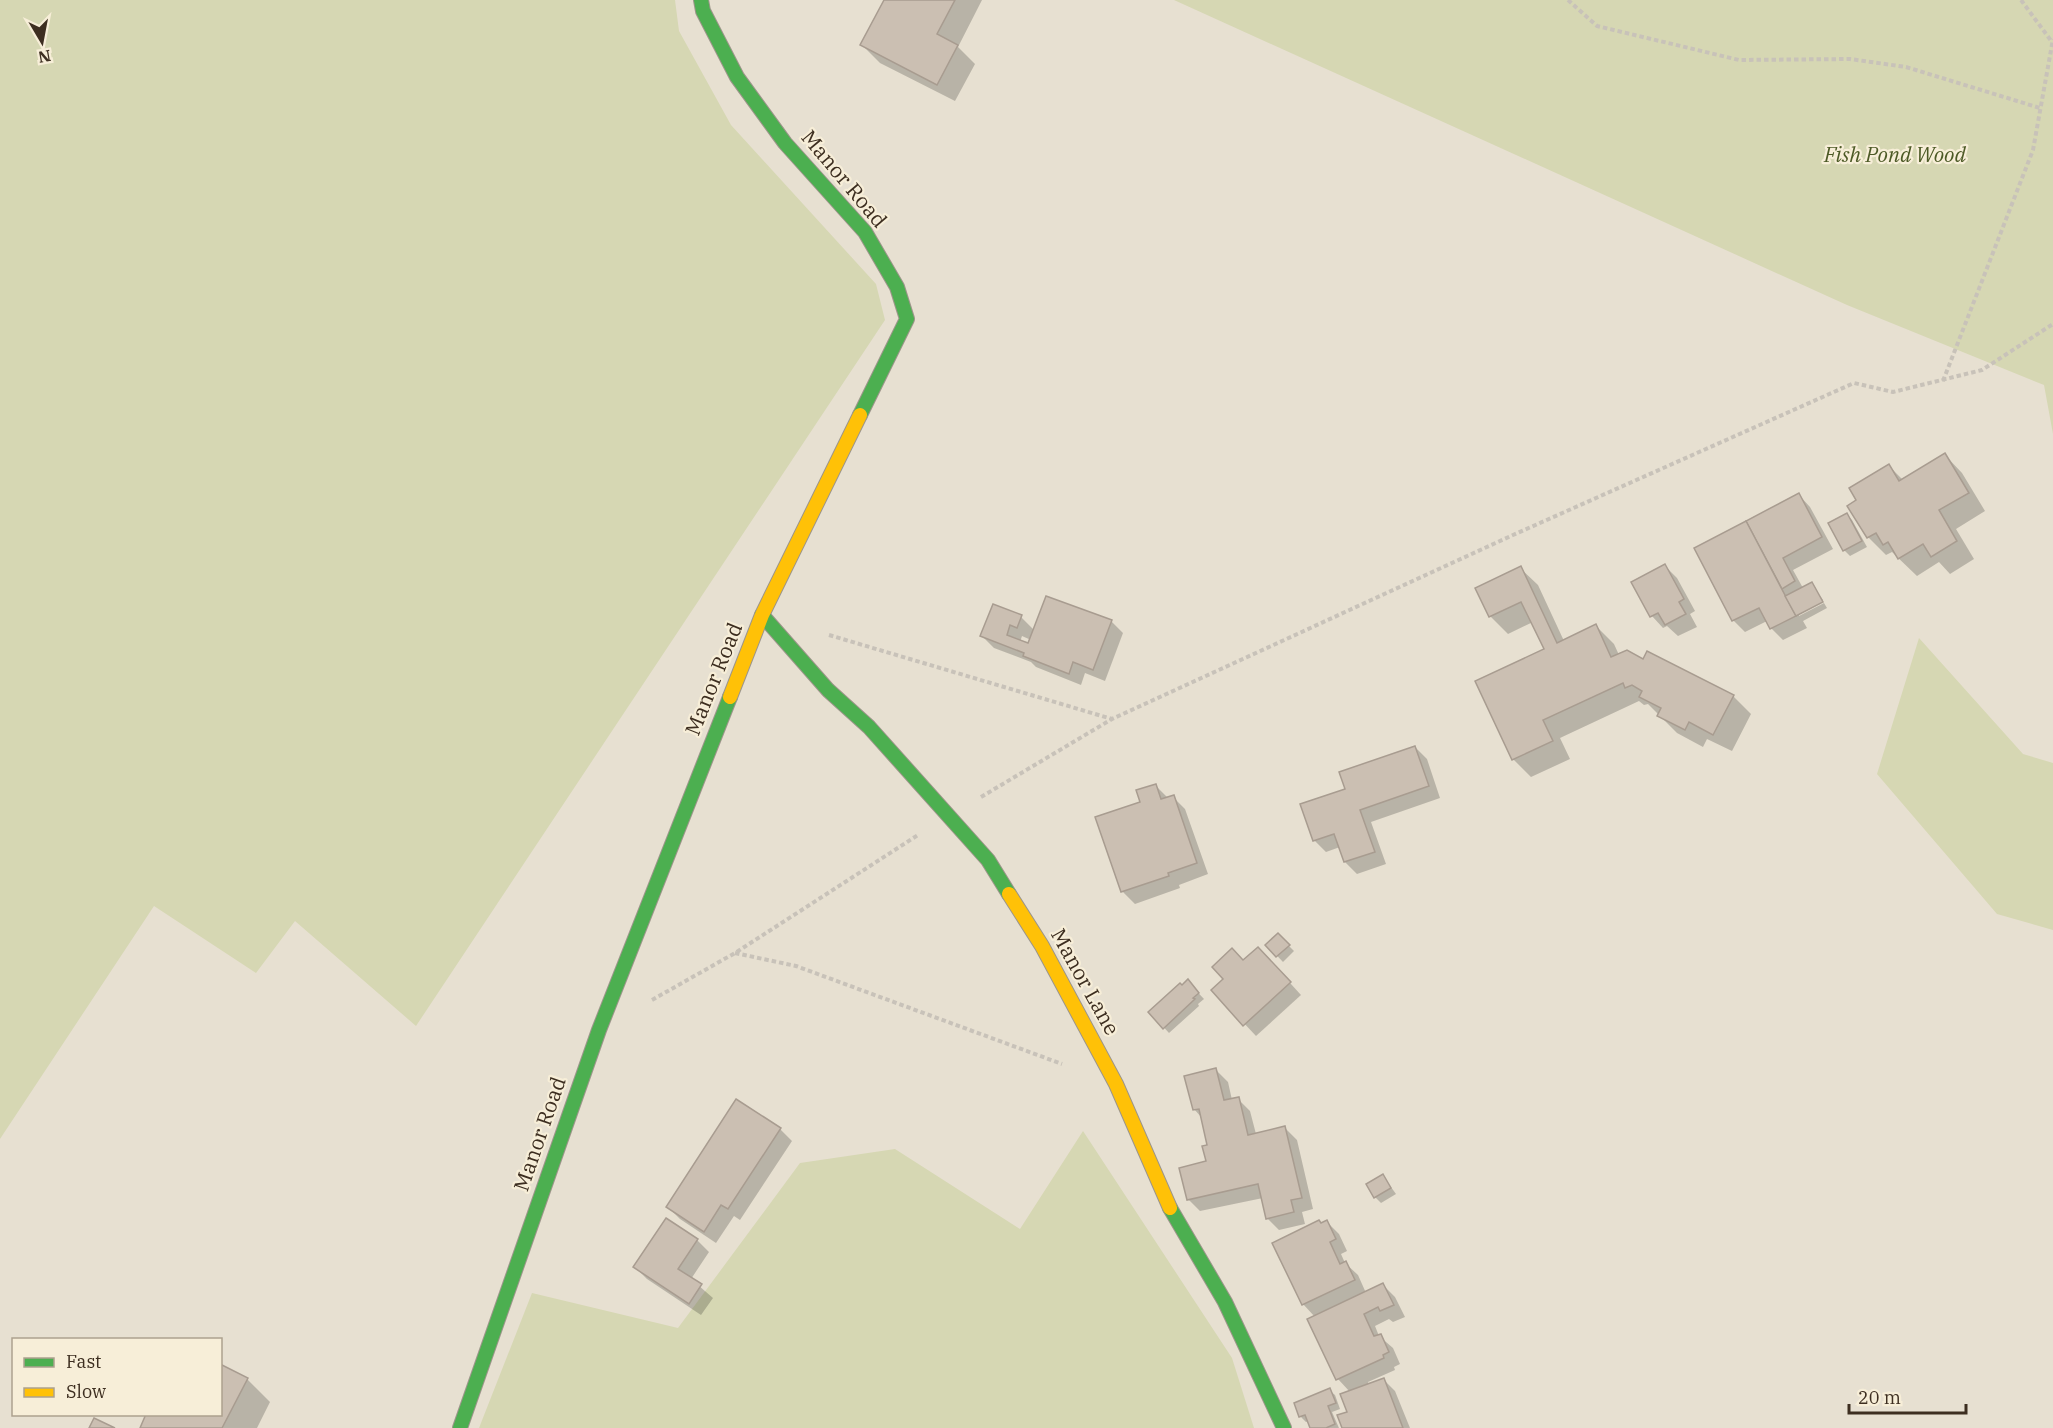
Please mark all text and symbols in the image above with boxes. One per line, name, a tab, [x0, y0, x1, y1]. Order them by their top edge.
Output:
north arrow	[12, 12, 72, 72]
text: N	[37, 46, 53, 68]
street label: Manor Road	[796, 124, 894, 233]
park label: Fish Pond Wood	[1823, 140, 1967, 168]
street label: Manor Road	[678, 618, 748, 739]
street label: Manor Lane	[1045, 923, 1127, 1040]
street label: Manor Road	[506, 1073, 572, 1195]
legend	[12, 1338, 222, 1416]
text: Fast	[66, 1350, 101, 1373]
scale bar	[1849, 1377, 1966, 1415]
text: Slow	[66, 1380, 106, 1403]
text: 20 m	[1858, 1386, 1901, 1409]

